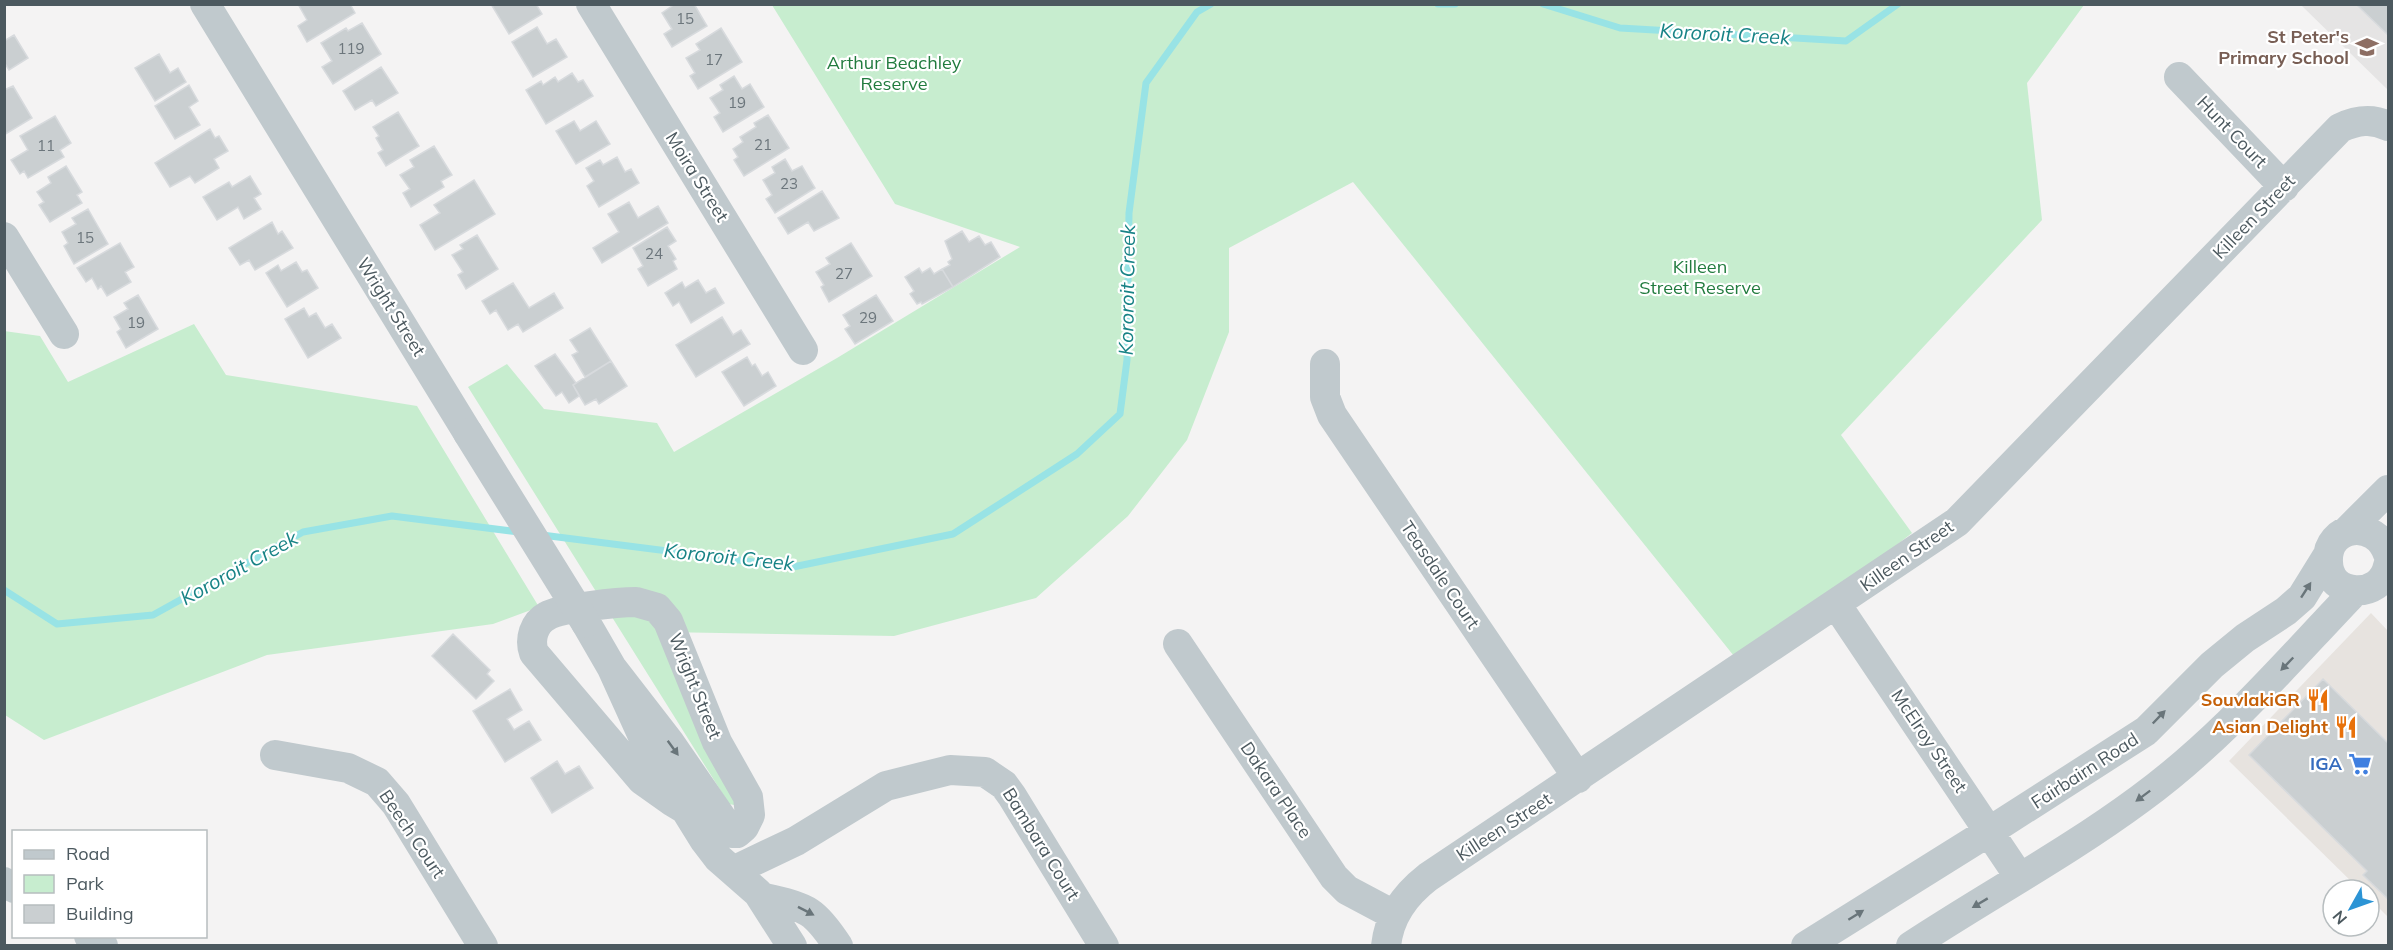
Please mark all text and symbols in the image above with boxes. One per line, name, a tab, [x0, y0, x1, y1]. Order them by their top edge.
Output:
house number: 15	[676, 9, 694, 28]
water label: Kororoit Creek	[1659, 18, 1792, 49]
place label: St Peter's Primary School	[2218, 25, 2349, 69]
school or university icon: St Peter's Primary School	[2354, 34, 2380, 60]
house number: 119	[337, 39, 365, 58]
house number: 17	[705, 50, 723, 69]
park label: Arthur Beachley Reserve	[827, 51, 962, 95]
street label: Hunt Court	[2192, 91, 2272, 173]
house number: 19	[728, 93, 746, 112]
street label: Moira Street	[661, 128, 734, 226]
house number: 21	[754, 135, 772, 154]
house number: 11	[37, 136, 55, 155]
street label: Killeen Street	[2208, 170, 2300, 264]
house number: 23	[780, 174, 798, 193]
water label: Kororoit Creek	[1113, 224, 1140, 356]
house number: 15	[76, 228, 94, 247]
house number: 24	[645, 244, 663, 263]
street label: Wright Street	[352, 253, 431, 360]
park label: Killeen Street Reserve	[1639, 255, 1761, 299]
house number: 27	[835, 264, 853, 283]
house number: 29	[859, 308, 877, 327]
house number: 19	[127, 313, 145, 332]
street label: Killeen Street	[1856, 515, 1958, 596]
street label: Teasdale Court	[1396, 516, 1485, 633]
water label: Kororoit Creek	[175, 525, 303, 610]
water label: Kororoit Creek	[663, 537, 796, 576]
one-way arrow	[2300, 582, 2311, 598]
street label: Wright Street	[664, 630, 727, 742]
one-way arrow	[2280, 657, 2294, 671]
street label: McElroy Street	[1886, 685, 1972, 797]
restaurant icon: SouvlakiGR	[2305, 687, 2331, 713]
place label: SouvlakiGR	[2201, 688, 2300, 711]
one-way arrow	[2152, 710, 2166, 724]
restaurant icon: Asian Delight	[2333, 714, 2359, 740]
place label: Asian Delight	[2212, 715, 2328, 738]
street label: Fairbairn Road	[2027, 727, 2143, 814]
street label: Dakara Place	[1236, 737, 1317, 842]
one-way arrow	[666, 740, 678, 755]
supermarket icon: IGA	[2347, 751, 2373, 777]
place label: IGA	[2310, 752, 2342, 775]
street label: Bambara Court	[998, 783, 1085, 904]
street label: Beech Court	[374, 785, 450, 882]
street label: Killeen Street	[1452, 787, 1556, 866]
one-way arrow	[2136, 790, 2151, 802]
legend	[12, 830, 207, 938]
text: Road	[66, 842, 110, 865]
text: Park	[66, 872, 105, 895]
north arrow	[2321, 878, 2381, 938]
one-way arrow	[1972, 897, 1988, 908]
text: Building	[66, 902, 134, 925]
one-way arrow	[798, 906, 815, 916]
text: N	[2328, 907, 2351, 929]
one-way arrow	[1848, 909, 1864, 920]

